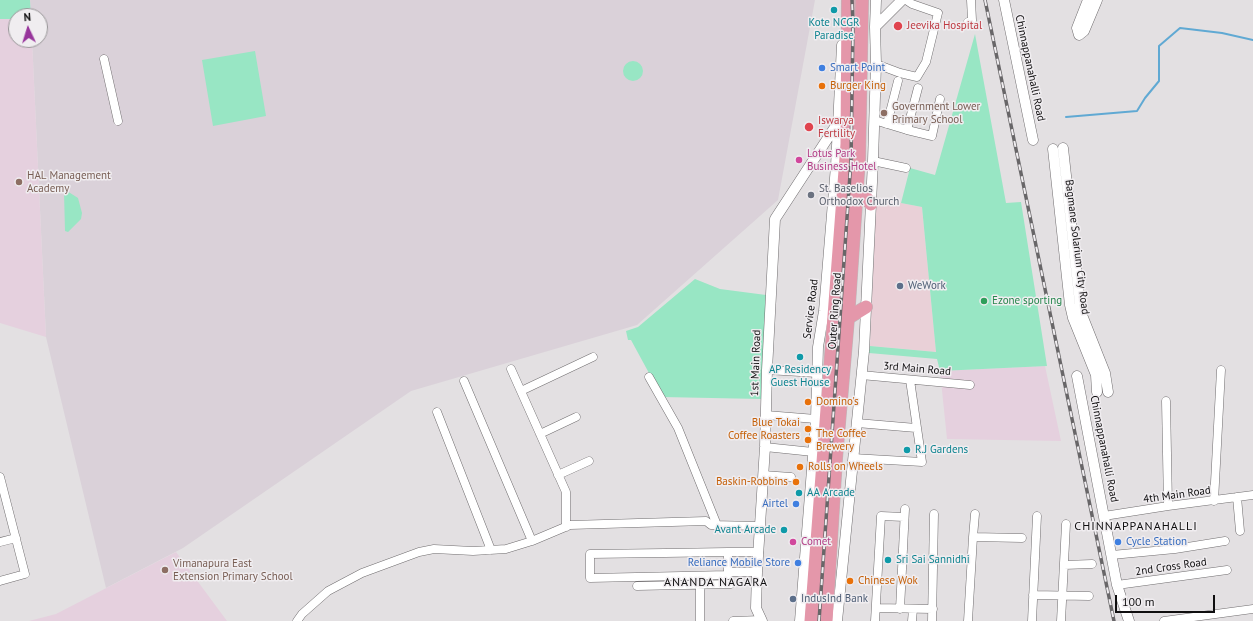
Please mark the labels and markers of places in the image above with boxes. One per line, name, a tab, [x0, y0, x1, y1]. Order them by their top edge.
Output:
marker: Kote NCGR Paradise	[829, 5, 839, 15]
place label: Kote NCGR Paradise	[809, 16, 859, 42]
place label: Jeevika Hospital	[907, 19, 982, 33]
marker: Jeevika Hospital	[892, 20, 904, 32]
place label: Smart Point	[830, 61, 885, 75]
marker: Smart Point	[817, 63, 827, 73]
place label: Burger King	[830, 79, 886, 93]
marker: Burger King	[817, 81, 827, 91]
place label: Government Lower Primary School	[892, 100, 980, 126]
marker: Government Lower Primary School	[879, 108, 889, 118]
place label: Iswarya Fertility	[818, 114, 855, 140]
marker: Iswarya Fertility	[803, 121, 815, 133]
place label: Lotus Park Business Hotel	[807, 147, 876, 173]
marker: Lotus Park Business Hotel	[794, 155, 804, 165]
place label: HAL Management Academy	[27, 169, 111, 195]
marker: HAL Management Academy	[14, 177, 24, 187]
place label: St. Baselios Orthodox Church	[819, 182, 899, 208]
marker: St. Baselios Orthodox Church	[806, 190, 816, 200]
place label: WeWork	[908, 279, 946, 293]
marker: WeWork	[895, 281, 905, 291]
place label: Ezone sporting	[992, 294, 1062, 308]
marker: Ezone sporting	[979, 296, 989, 306]
marker: AP Residency Guest House	[795, 352, 805, 362]
place label: AP Residency Guest House	[769, 363, 831, 389]
place label: Domino's	[816, 395, 859, 409]
marker: Domino's	[803, 397, 813, 407]
place label: Blue Tokai Coffee Roasters	[728, 416, 800, 442]
marker: Blue Tokai Coffee Roasters	[803, 424, 813, 434]
place label: The Coffee Brewery	[816, 427, 866, 453]
marker: The Coffee Brewery	[803, 435, 813, 445]
place label: R.J Gardens	[915, 443, 968, 457]
marker: R.J Gardens	[902, 445, 912, 455]
place label: Rolls on Wheels	[808, 460, 883, 474]
marker: Rolls on Wheels	[795, 462, 805, 472]
place label: Baskin-Robbins	[716, 475, 788, 489]
marker: Baskin-Robbins	[791, 477, 801, 487]
place label: AA Arcade	[807, 486, 855, 500]
marker: AA Arcade	[794, 488, 804, 498]
place label: Airtel	[762, 497, 788, 511]
marker: Airtel	[791, 499, 801, 509]
place label: Avant Arcade	[714, 523, 776, 537]
marker: Avant Arcade	[779, 525, 789, 535]
place label: Comet	[801, 535, 831, 549]
place label: Cycle Station	[1126, 535, 1187, 549]
marker: Comet	[788, 537, 798, 547]
marker: Cycle Station	[1113, 537, 1123, 547]
place label: Sri Sai Sannidhi	[896, 553, 970, 567]
marker: Sri Sai Sannidhi	[883, 555, 893, 565]
place label: Reliance Mobile Store	[688, 556, 790, 570]
place label: Vimanapura East Extension Primary School	[173, 557, 293, 583]
marker: Reliance Mobile Store	[793, 558, 803, 568]
marker: Vimanapura East Extension Primary School	[160, 565, 170, 575]
place label: Chinese Wok	[858, 574, 918, 588]
marker: Chinese Wok	[845, 576, 855, 586]
place label: IndusInd Bank	[801, 592, 868, 606]
marker: IndusInd Bank	[788, 594, 798, 604]

